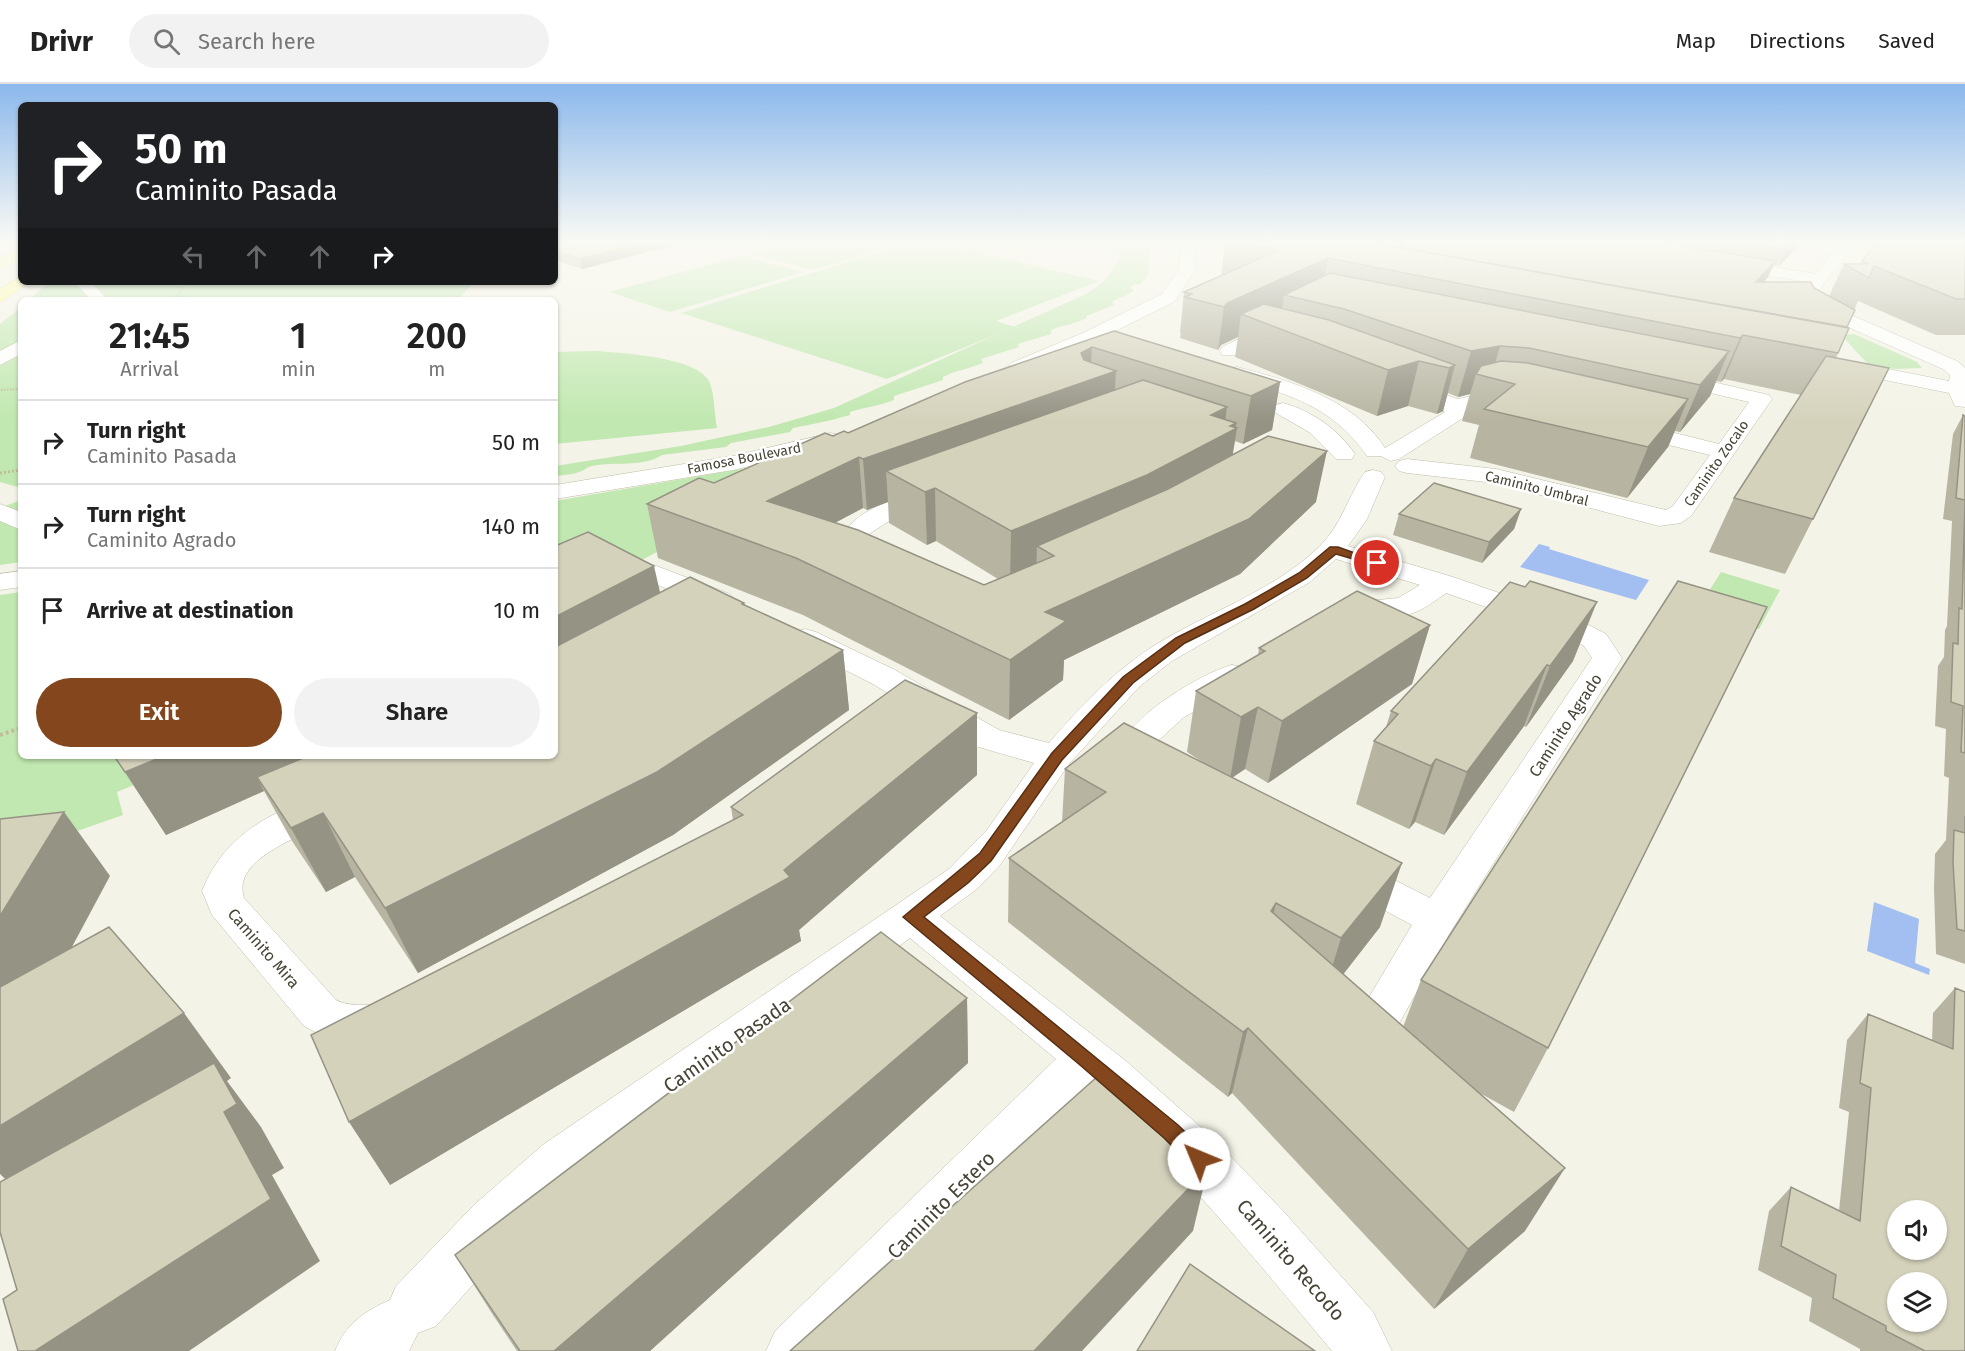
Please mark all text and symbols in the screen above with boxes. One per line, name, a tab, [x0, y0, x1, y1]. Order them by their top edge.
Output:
search box	[129, 14, 549, 68]
text: Drivr	[30, 25, 93, 58]
icon: search	[150, 25, 183, 58]
text: Search here	[198, 28, 315, 55]
text: Map	[1676, 28, 1716, 54]
text: Directions	[1749, 28, 1845, 54]
text: Saved	[1878, 28, 1935, 54]
text: 50 m	[135, 124, 228, 174]
icon: right	[36, 126, 114, 204]
text: Caminito Pasada	[135, 175, 337, 207]
icon: left	[177, 240, 210, 273]
icon: ahead	[240, 240, 273, 273]
icon: ahead	[303, 240, 336, 273]
icon: right	[366, 240, 399, 273]
text: 21:45	[109, 314, 190, 358]
text: 1	[290, 314, 307, 358]
text: 200	[407, 314, 467, 358]
text: Arrival	[120, 357, 179, 381]
text: min	[281, 357, 316, 381]
text: m	[428, 357, 445, 381]
text: Turn right	[87, 417, 186, 444]
street label: Caminito Zocalo	[1680, 417, 1752, 510]
icon: right	[36, 426, 69, 459]
text: 50 m	[492, 429, 540, 456]
street label: Famosa Boulevard	[686, 439, 802, 478]
text: Caminito Pasada	[87, 444, 237, 468]
street label: Caminito Umbral	[1483, 467, 1590, 510]
text: Turn right	[87, 501, 186, 528]
icon: right	[36, 510, 69, 543]
text: 140 m	[482, 513, 540, 540]
text: Caminito Agrado	[87, 528, 236, 552]
pin	[1351, 537, 1402, 588]
icon: arrive	[1360, 546, 1393, 579]
icon: arrive	[36, 594, 69, 627]
text: Arrive at destination	[87, 597, 294, 624]
text: 10 m	[494, 597, 540, 624]
street label: Caminito Agrado	[1525, 670, 1606, 781]
button: Exit	[36, 678, 282, 747]
button: Share	[294, 678, 540, 747]
street label: Caminito Mira	[224, 904, 304, 992]
street label: Caminito Pasada	[659, 992, 795, 1098]
position arrow	[1167, 1127, 1231, 1191]
street label: Caminito Estero	[882, 1146, 1000, 1264]
street label: Caminito Recodo	[1232, 1194, 1350, 1326]
map controls	[1887, 1200, 1947, 1332]
button: sound	[1887, 1200, 1947, 1260]
button: layers	[1887, 1272, 1947, 1332]

